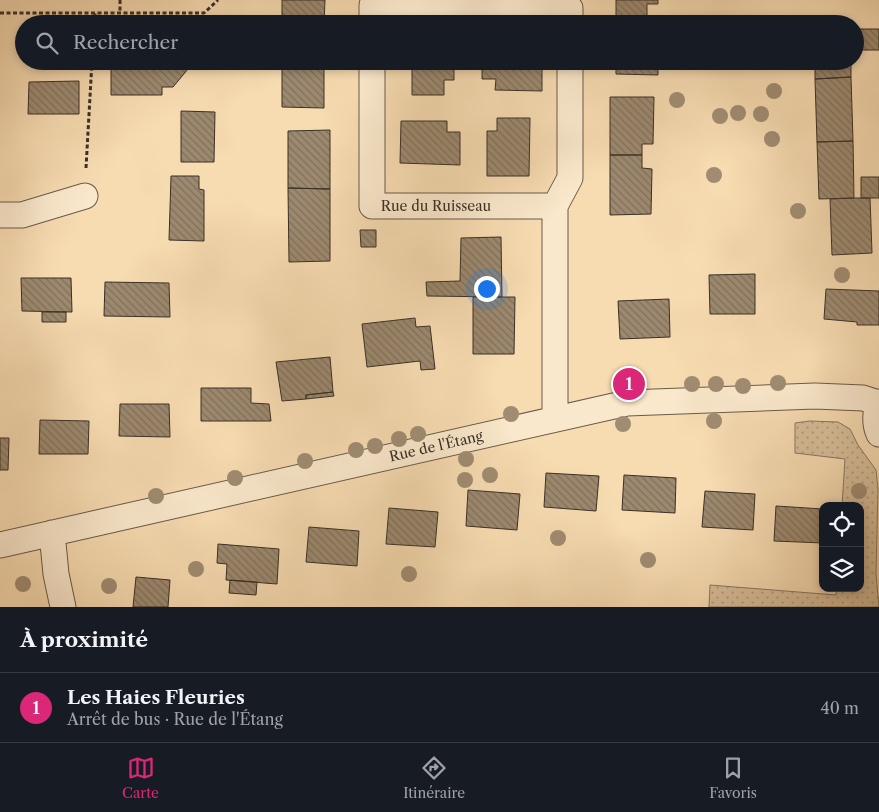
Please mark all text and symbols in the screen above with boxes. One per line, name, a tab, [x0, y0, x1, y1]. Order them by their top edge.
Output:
search box	[15, 15, 864, 70]
icon: search	[33, 29, 61, 57]
text: Rechercher	[73, 31, 178, 54]
street label: Rue du Ruisseau	[381, 197, 492, 215]
your location	[474, 276, 500, 302]
pin: 1	[613, 365, 645, 403]
street label: Rue de l'Étang	[387, 426, 485, 466]
map controls	[819, 502, 864, 592]
button: locate	[819, 502, 864, 547]
button: layers	[819, 547, 864, 592]
text: À proximité	[20, 627, 148, 652]
text: Les Haies Fleuries	[67, 686, 245, 709]
text: 1	[32, 698, 40, 718]
text: 40 m	[820, 698, 859, 718]
text: Arrêt de bus · Rue de l'Étang	[67, 709, 283, 729]
tab: Carte	[122, 754, 159, 802]
tab: Itinéraire	[403, 754, 465, 802]
tab: Favoris	[709, 754, 757, 802]

